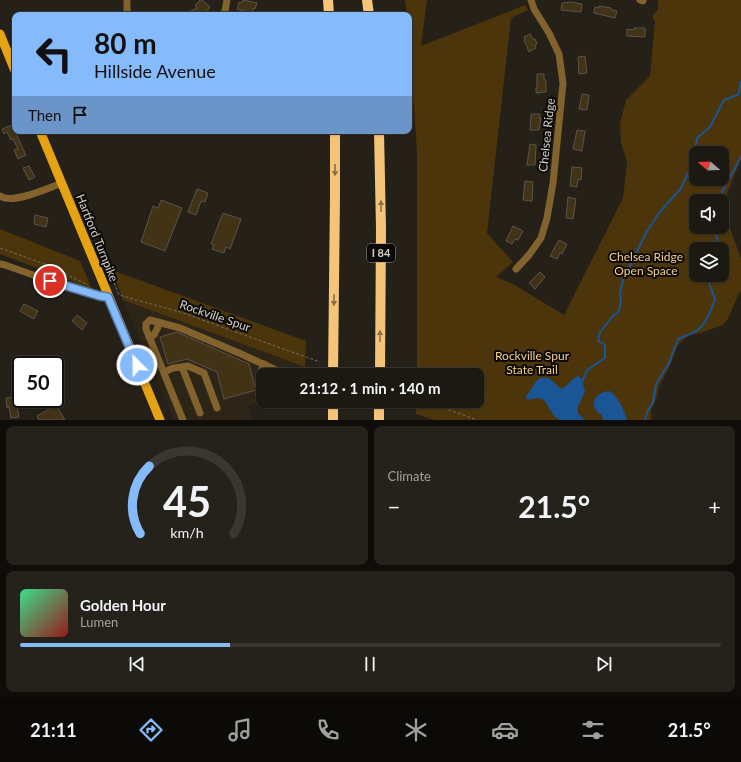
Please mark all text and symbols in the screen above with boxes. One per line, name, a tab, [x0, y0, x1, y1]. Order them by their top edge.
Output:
text: 80 m	[94, 26, 157, 60]
icon: left	[28, 28, 80, 80]
text: Hillside Avenue	[94, 60, 216, 82]
street label: Chelsea Ridge	[535, 97, 558, 173]
icon: arrive	[69, 104, 91, 126]
text: Then	[28, 106, 61, 124]
north arrow	[689, 146, 729, 186]
map controls	[689, 146, 729, 282]
one-way arrow	[332, 164, 338, 177]
street label: Hartford Turnpike	[73, 192, 122, 284]
button: sound	[689, 194, 729, 234]
one-way arrow	[378, 199, 384, 212]
button: layers	[689, 242, 729, 282]
road number: I 84	[367, 244, 395, 262]
park label: Chelsea Ridge Open Space	[609, 249, 683, 278]
pin	[33, 264, 67, 298]
icon: arrive	[39, 270, 61, 292]
one-way arrow	[331, 294, 337, 307]
street label: Rockville Spur	[178, 296, 253, 335]
one-way arrow	[377, 329, 383, 342]
position arrow	[116, 344, 158, 386]
park label: Rockville Spur State Trail	[495, 348, 570, 377]
speed limit sign: 50	[12, 356, 64, 408]
text: 21:12 · 1 min · 140 m	[300, 379, 440, 397]
text: Climate	[388, 468, 431, 484]
text: 45	[163, 475, 211, 525]
text: 21.5°	[518, 488, 590, 524]
text: −	[388, 493, 400, 520]
text: +	[708, 493, 721, 520]
text: km/h	[170, 523, 203, 540]
text: Golden Hour	[80, 596, 166, 614]
text: Lumen	[80, 614, 118, 630]
icon: previous	[126, 653, 148, 675]
icon: pause	[359, 653, 381, 675]
icon: next	[593, 653, 615, 675]
icon: directions	[137, 716, 165, 744]
icon: music	[226, 716, 254, 744]
icon: phone	[314, 716, 342, 744]
icon: climate	[402, 716, 430, 744]
icon: car	[491, 716, 519, 744]
icon: filters	[579, 716, 607, 744]
text: 21:11	[30, 719, 77, 741]
text: 21.5°	[668, 719, 711, 741]

